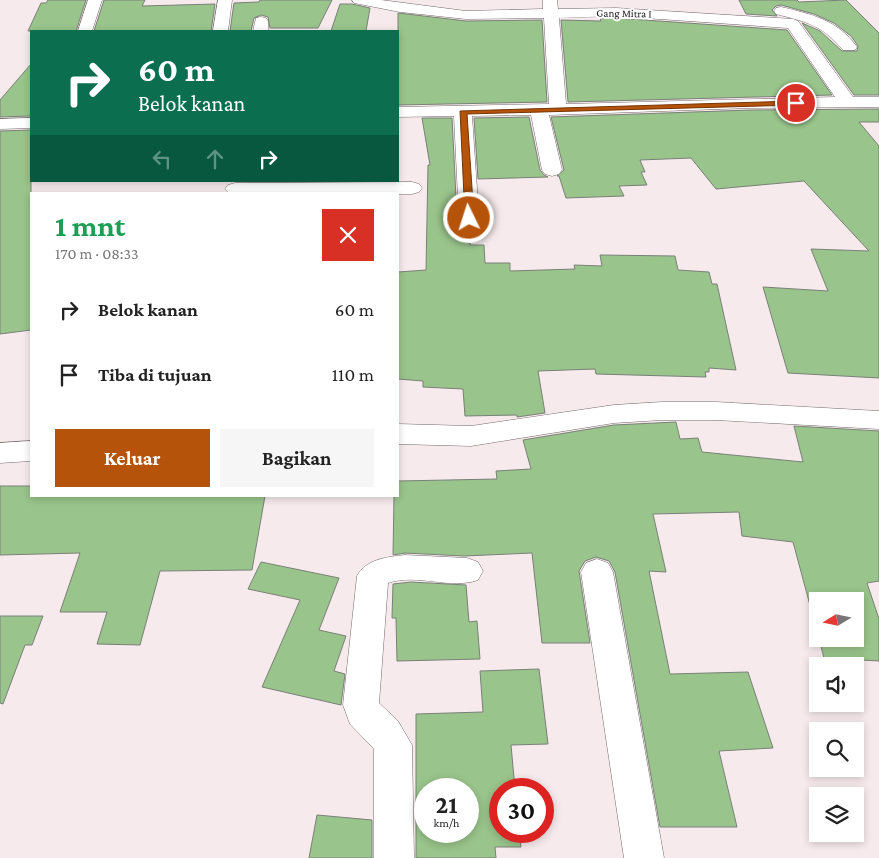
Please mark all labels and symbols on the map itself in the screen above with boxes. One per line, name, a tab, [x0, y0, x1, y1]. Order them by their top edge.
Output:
street label: Gang Mitra I	[596, 7, 652, 20]
pin	[775, 82, 817, 124]
position arrow	[442, 191, 494, 243]
north arrow	[809, 592, 864, 648]
speed limit sign: 30	[489, 778, 554, 843]

